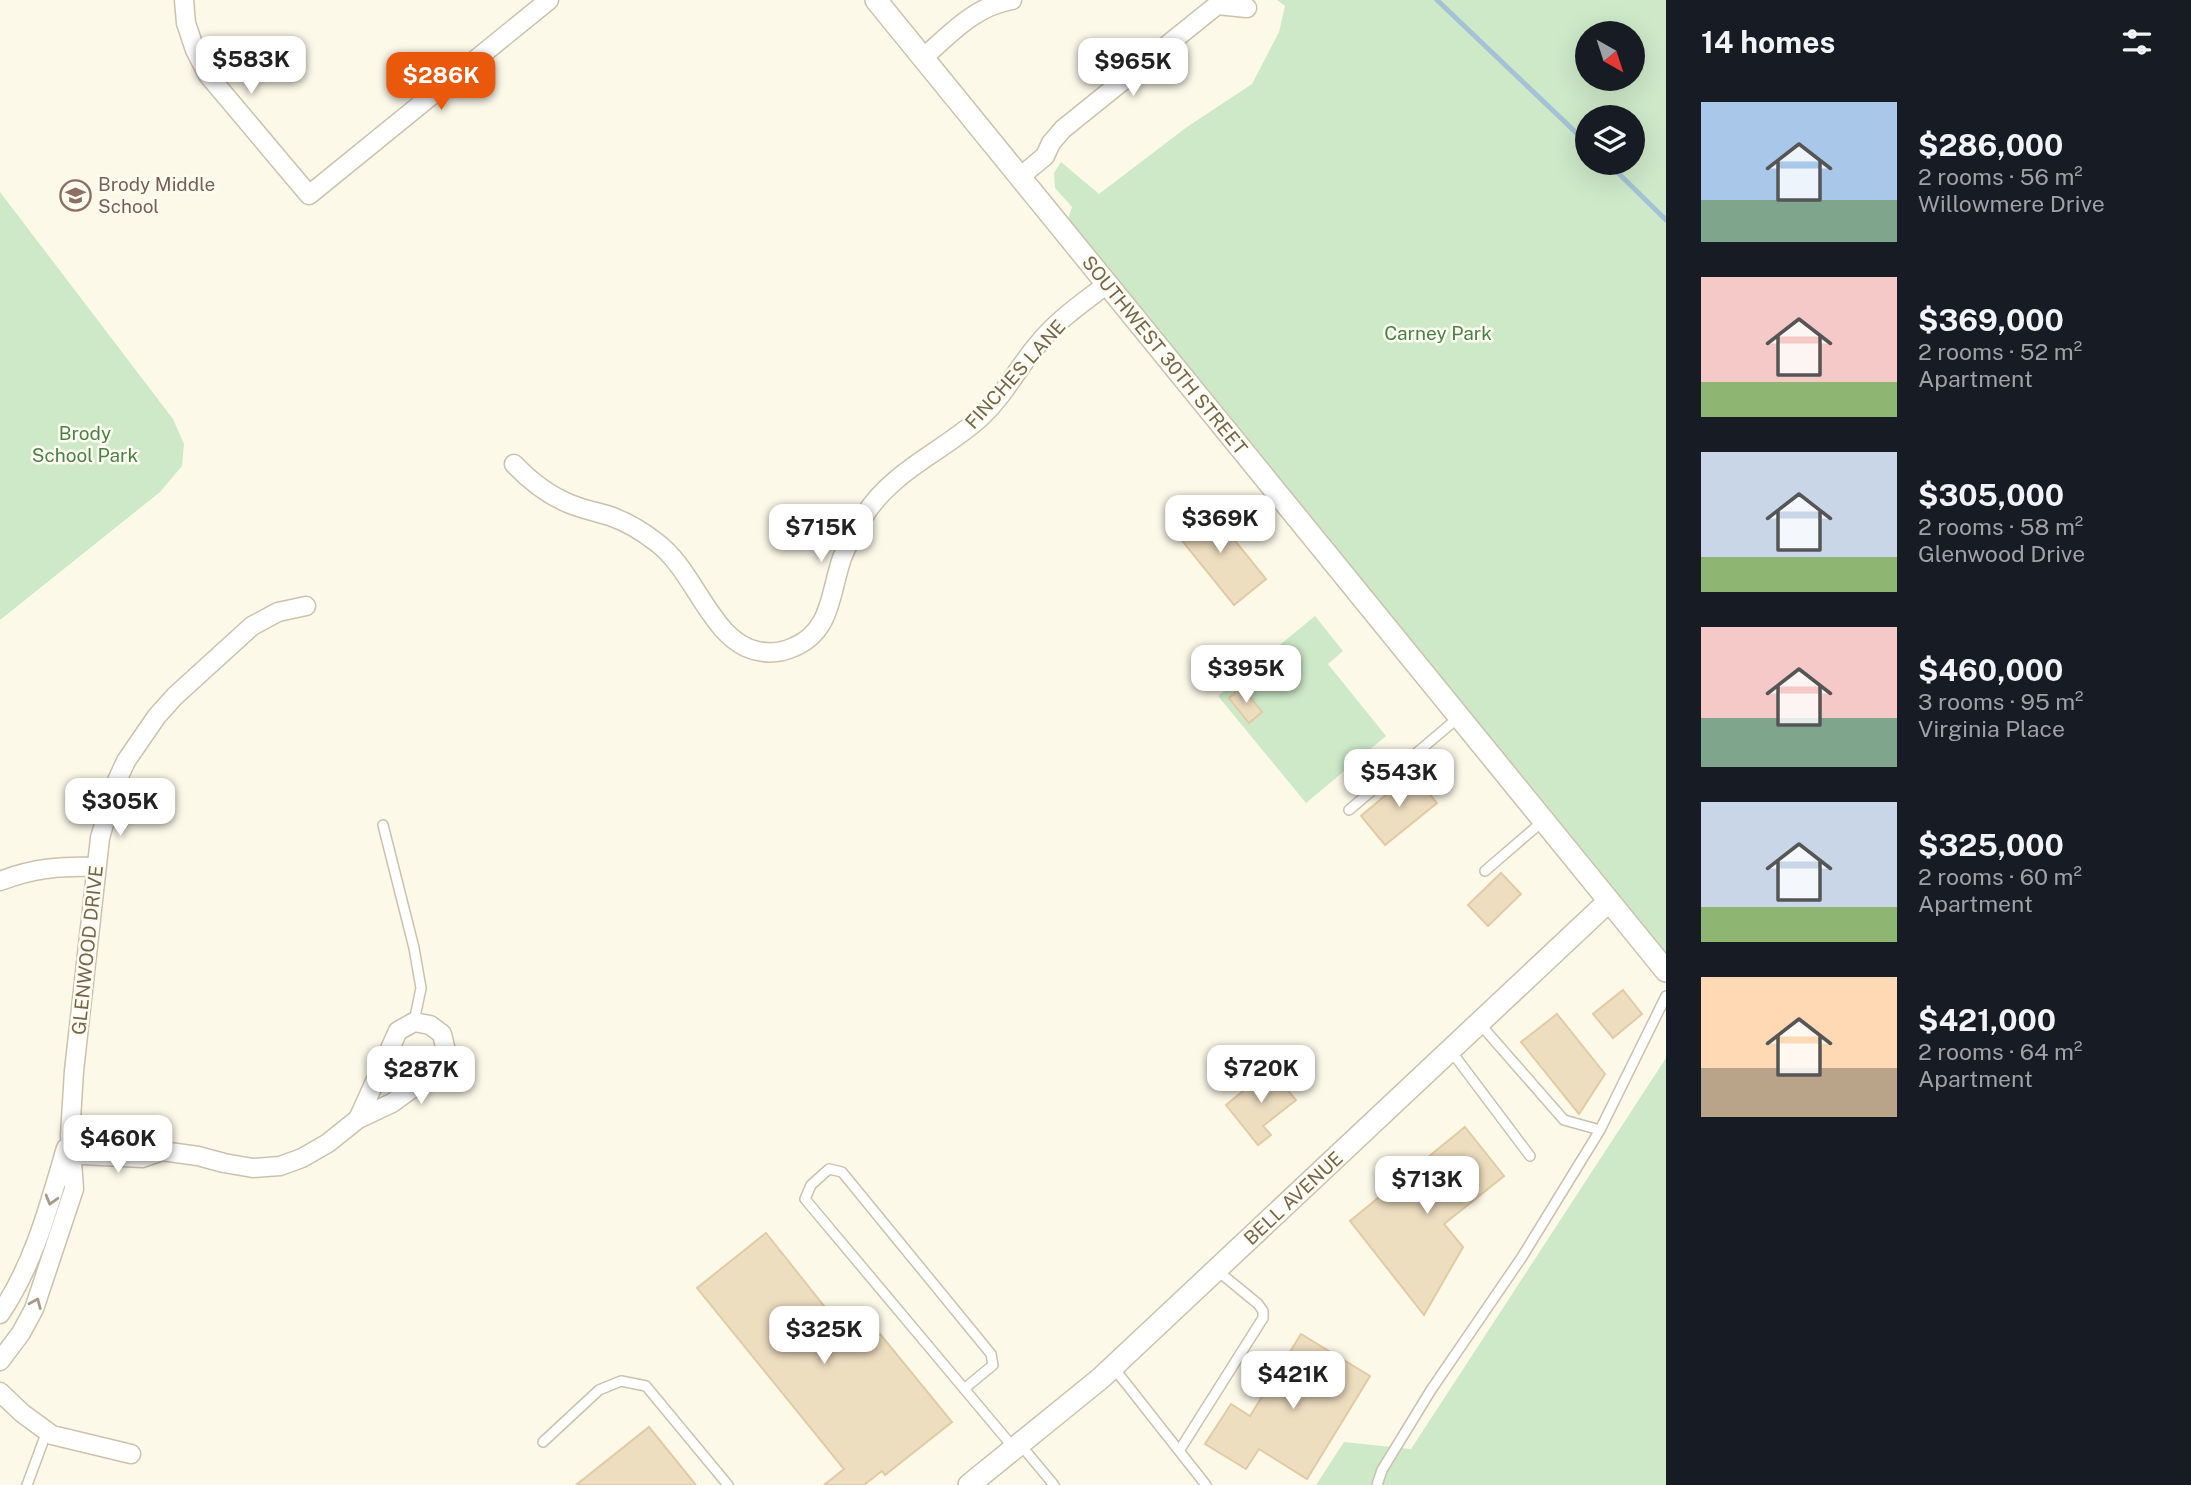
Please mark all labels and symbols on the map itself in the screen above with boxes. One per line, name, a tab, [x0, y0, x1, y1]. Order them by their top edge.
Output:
north arrow	[1575, 21, 1645, 91]
pin: $583K	[202, 36, 300, 96]
pin: $965K	[1084, 38, 1182, 98]
pin: $286K	[392, 52, 490, 112]
place label: Brody Middle School	[98, 173, 215, 217]
school or university icon: Brody Middle School	[58, 178, 92, 212]
street label: SOUTHWEST 30TH STREET	[1078, 251, 1252, 459]
street label: FINCHES LANE	[960, 315, 1070, 433]
park label: Carney Park	[1384, 322, 1492, 344]
park label: Brody School Park	[32, 422, 138, 466]
pin: $369K	[1171, 496, 1269, 555]
pin: $715K	[772, 504, 870, 564]
pin: $395K	[1197, 646, 1295, 705]
pin: $543K	[1350, 750, 1448, 809]
pin: $305K	[71, 778, 169, 838]
street label: GLENWOOD DRIVE	[67, 864, 107, 1036]
pin: $287K	[372, 1046, 470, 1106]
pin: $720K	[1212, 1046, 1310, 1105]
pin: $460K	[69, 1116, 167, 1175]
street label: BELL AVENUE	[1239, 1147, 1347, 1249]
pin: $713K	[1378, 1156, 1476, 1216]
one-way arrow	[45, 1194, 59, 1206]
one-way arrow	[27, 1298, 41, 1310]
pin: $325K	[775, 1306, 873, 1366]
pin: $421K	[1244, 1352, 1342, 1411]

